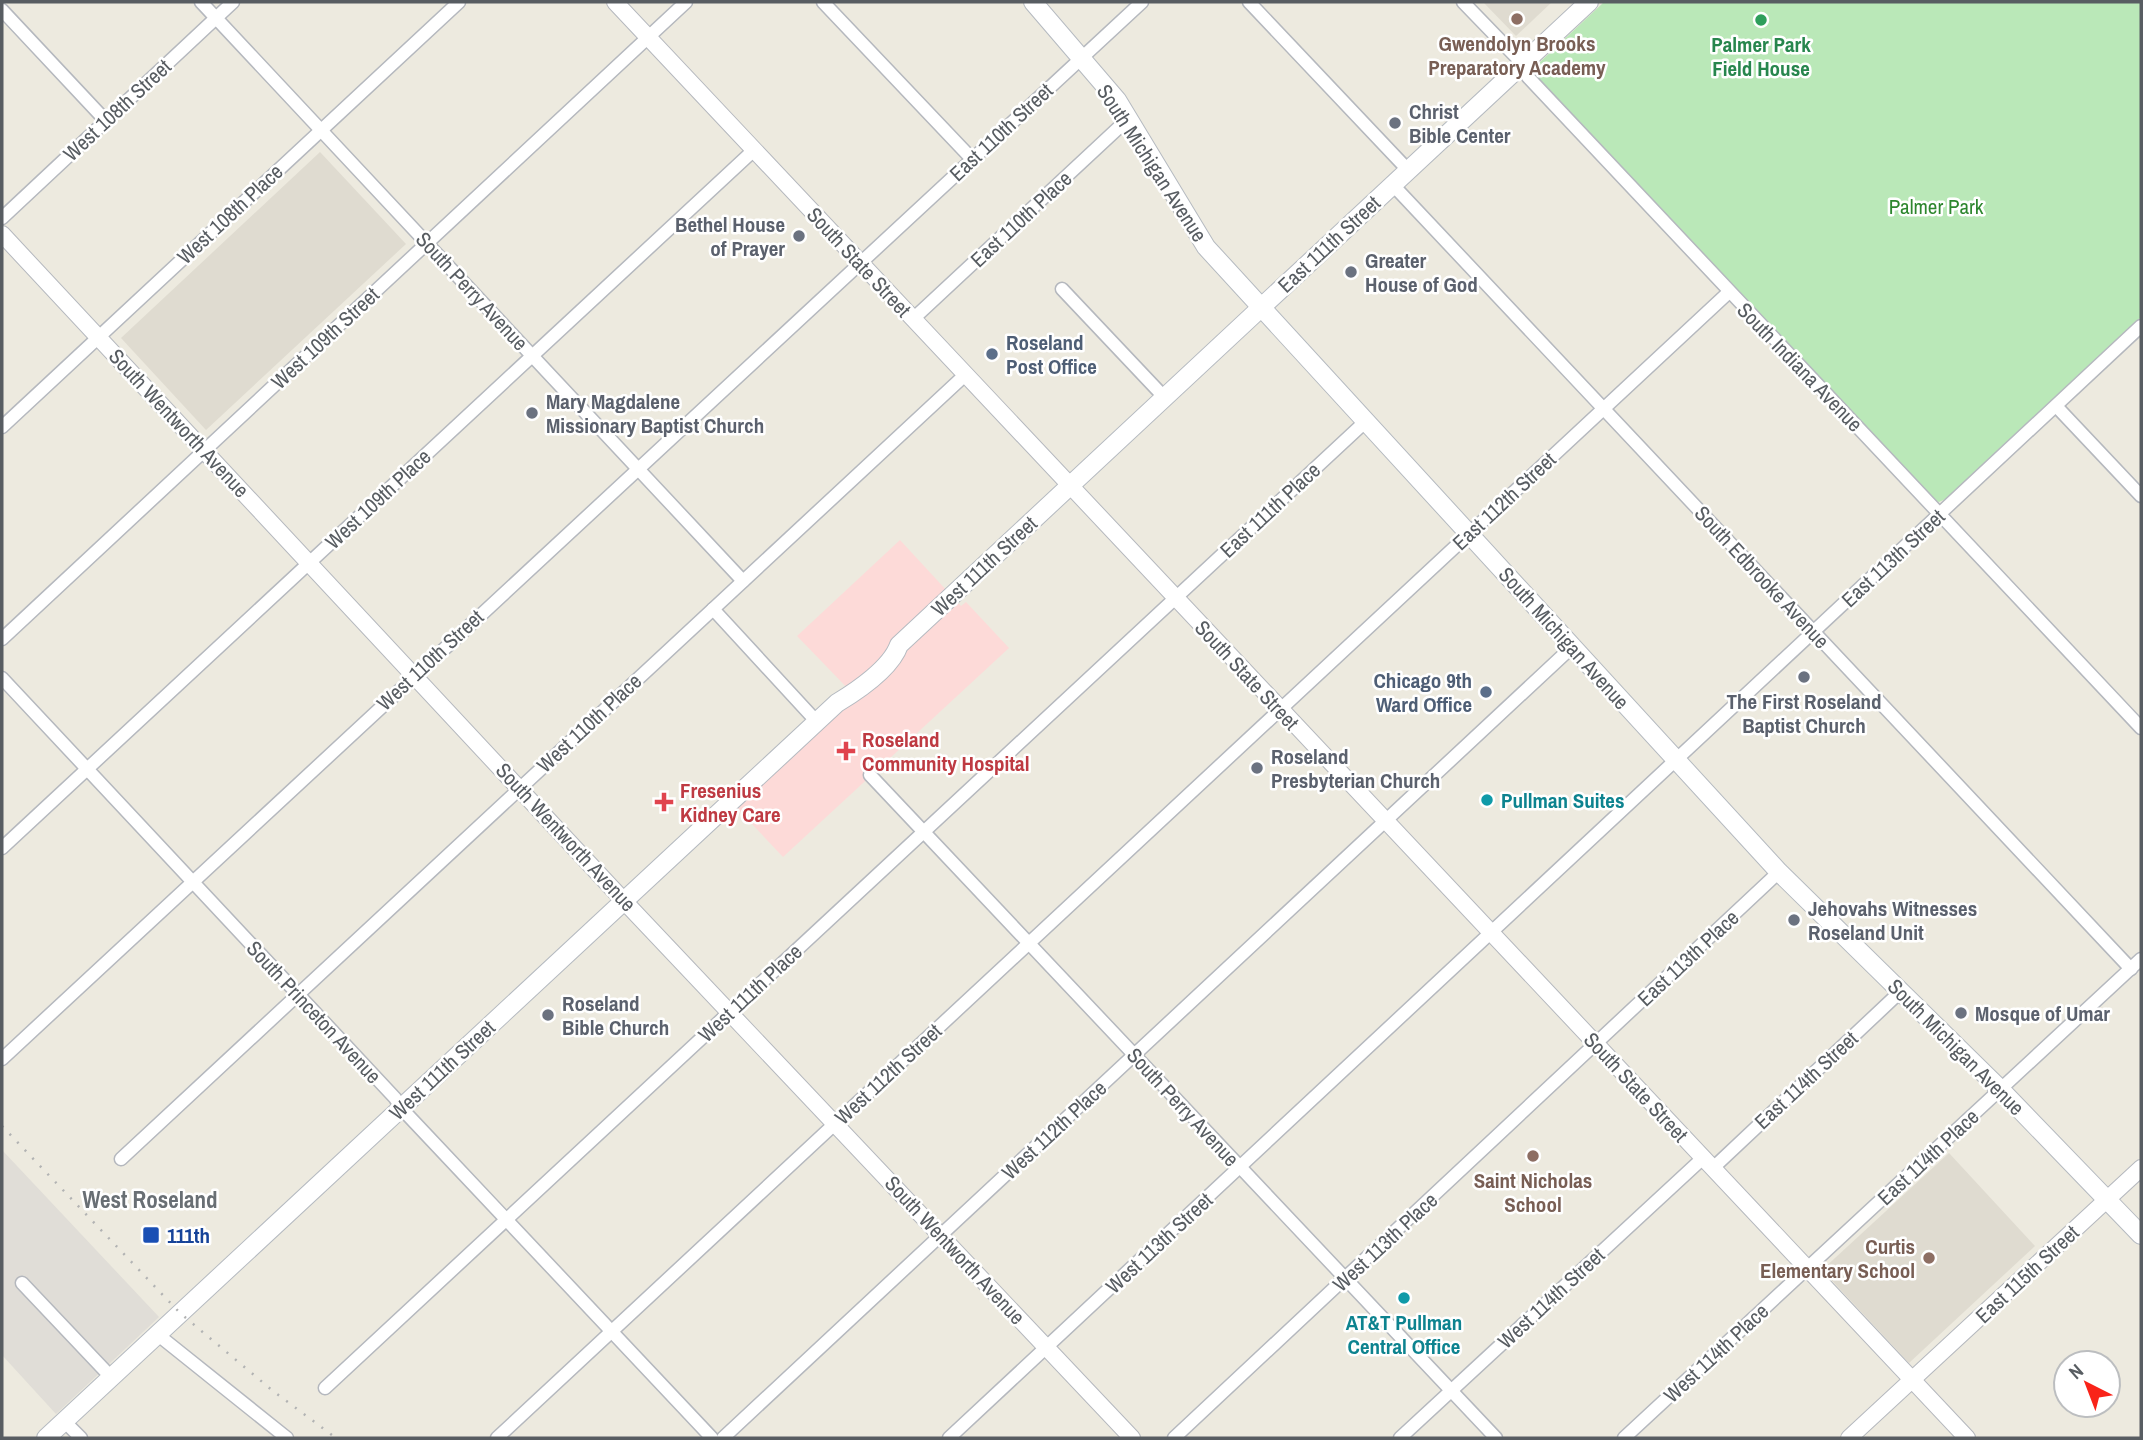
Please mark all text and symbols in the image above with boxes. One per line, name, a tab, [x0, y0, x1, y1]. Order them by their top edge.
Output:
marker: Gwendolyn Brooks Preparatory Academy	[1509, 11, 1525, 27]
marker: Palmer Park Field House	[1753, 12, 1769, 28]
place label: Gwendolyn Brooks Preparatory Academy	[1428, 29, 1606, 82]
place label: Palmer Park Field House	[1711, 30, 1811, 83]
street label: West 108th Street	[57, 52, 177, 168]
street label: East 110th Street	[943, 76, 1059, 188]
street label: South Michigan Avenue	[1090, 79, 1214, 247]
place label: Christ Bible Center	[1409, 97, 1511, 150]
marker: Christ Bible Center	[1387, 115, 1403, 131]
street label: West 108th Place	[171, 157, 289, 271]
street label: East 110th Place	[964, 164, 1078, 274]
street label: East 111th Street	[1271, 189, 1387, 299]
park label: Palmer Park	[1889, 192, 1984, 221]
street label: South State Street	[800, 201, 918, 324]
place label: Bethel House of Prayer	[675, 210, 785, 263]
street label: South Perry Avenue	[409, 225, 535, 357]
marker: Bethel House of Prayer	[791, 228, 807, 244]
place label: Greater House of God	[1365, 246, 1478, 299]
marker: Greater House of God	[1343, 264, 1359, 280]
street label: West 109th Street	[265, 280, 385, 396]
street label: South Indiana Avenue	[1731, 296, 1869, 438]
place label: Roseland Post Office	[1006, 328, 1097, 381]
street label: South Wentworth Avenue	[102, 342, 256, 504]
marker: Roseland Post Office	[984, 346, 1000, 362]
place label: Mary Magdalene Missionary Baptist Church	[546, 387, 764, 440]
marker: Mary Magdalene Missionary Baptist Church	[524, 405, 540, 421]
street label: West 109th Place	[319, 442, 437, 556]
street label: East 112th Street	[1446, 445, 1562, 557]
street label: East 111th Place	[1213, 456, 1327, 564]
street label: South Edbrooke Avenue	[1688, 499, 1836, 655]
street label: East 113th Street	[1835, 502, 1951, 614]
street label: West 111th Street	[925, 509, 1043, 623]
street label: South Michigan Avenue	[1492, 560, 1636, 716]
street label: West 110th Street	[370, 603, 490, 717]
street label: South State Street	[1188, 614, 1306, 737]
place label: Chicago 9th Ward Office	[1373, 666, 1472, 719]
street label: West 110th Place	[530, 667, 648, 779]
marker: The First Roseland Baptist Church	[1796, 669, 1812, 685]
marker: Chicago 9th Ward Office	[1478, 684, 1494, 700]
place label: The First Roseland Baptist Church	[1726, 687, 1882, 740]
place label: Roseland Community Hospital	[862, 725, 1029, 778]
marker: Roseland Community Hospital	[836, 741, 856, 761]
place label: Roseland Presbyterian Church	[1271, 742, 1440, 795]
street label: South Wentworth Avenue	[489, 756, 643, 918]
marker: Roseland Presbyterian Church	[1249, 760, 1265, 776]
place label: Fresenius Kidney Care	[680, 776, 781, 829]
place label: Pullman Suites	[1501, 786, 1624, 815]
marker: Fresenius Kidney Care	[654, 792, 674, 812]
marker: Pullman Suites	[1479, 792, 1495, 808]
place label: Jehovahs Witnesses Roseland Unit	[1808, 894, 1977, 947]
street label: East 113th Place	[1631, 903, 1745, 1013]
marker: Jehovahs Witnesses Roseland Unit	[1786, 912, 1802, 928]
street label: South Princeton Avenue	[240, 934, 388, 1090]
street label: West 111th Place	[692, 937, 808, 1049]
street label: South Michigan Avenue	[1881, 972, 2031, 1122]
place label: Roseland Bible Church	[562, 989, 669, 1042]
place label: Mosque of Umar	[1975, 999, 2110, 1028]
marker: Mosque of Umar	[1953, 1005, 1969, 1021]
marker: Roseland Bible Church	[540, 1007, 556, 1023]
street label: West 111th Street	[383, 1013, 501, 1127]
street label: West 112th Street	[828, 1017, 948, 1131]
street label: East 114th Street	[1748, 1024, 1864, 1136]
street label: South State Street	[1577, 1026, 1695, 1149]
street label: South Perry Avenue	[1120, 1041, 1246, 1173]
street label: West 112th Place	[995, 1074, 1113, 1186]
street label: East 114th Place	[1871, 1102, 1985, 1212]
marker: Saint Nicholas School	[1525, 1148, 1541, 1164]
place label: Saint Nicholas School	[1474, 1166, 1592, 1219]
street label: South Wentworth Avenue	[878, 1169, 1032, 1331]
district label: West Roseland	[83, 1184, 217, 1215]
street label: West 113th Street	[1099, 1186, 1219, 1300]
street label: West 113th Place	[1326, 1186, 1444, 1298]
street label: East 115th Street	[1969, 1218, 2085, 1330]
place label: 111th	[167, 1221, 210, 1250]
marker: 111th	[141, 1225, 161, 1245]
place label: Curtis Elementary School	[1760, 1232, 1915, 1285]
street label: West 114th Street	[1491, 1241, 1611, 1355]
marker: Curtis Elementary School	[1921, 1250, 1937, 1266]
marker: AT&T Pullman Central Office	[1396, 1290, 1412, 1306]
street label: West 114th Place	[1657, 1297, 1775, 1409]
place label: AT&T Pullman Central Office	[1346, 1308, 1462, 1361]
north arrow	[2052, 1349, 2122, 1419]
text: N	[2063, 1358, 2089, 1385]

